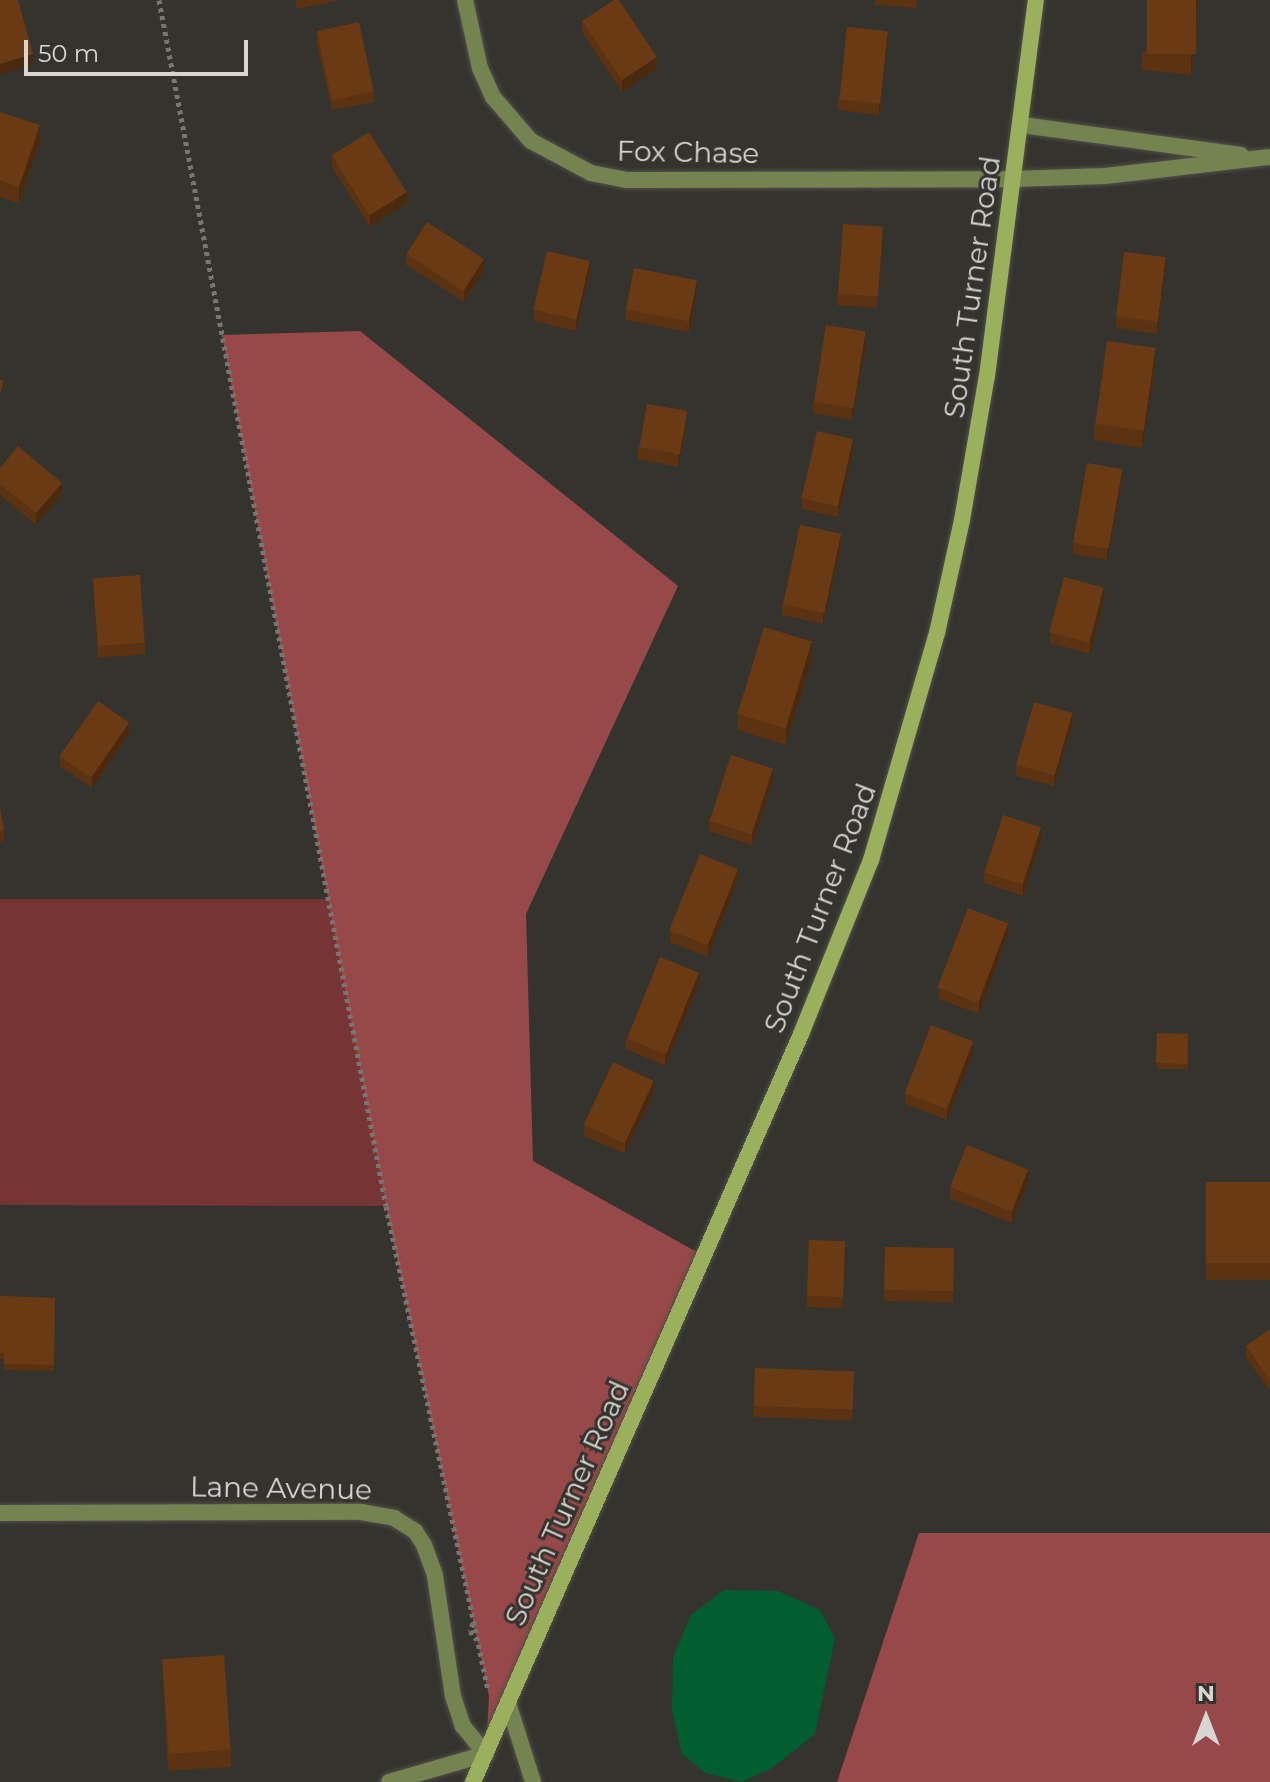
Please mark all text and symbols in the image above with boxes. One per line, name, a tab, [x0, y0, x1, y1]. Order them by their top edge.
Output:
scale bar	[28, 24, 252, 74]
text: 50 m	[38, 39, 99, 68]
street label: Fox Chase	[616, 134, 760, 170]
street label: South Turner Road	[937, 154, 1007, 420]
street label: South Turner Road	[757, 779, 883, 1037]
street label: South Turner Road	[498, 1375, 636, 1631]
street label: Lane Avenue	[190, 1470, 372, 1506]
north arrow	[1166, 1678, 1246, 1758]
text: N	[1197, 1680, 1215, 1707]

